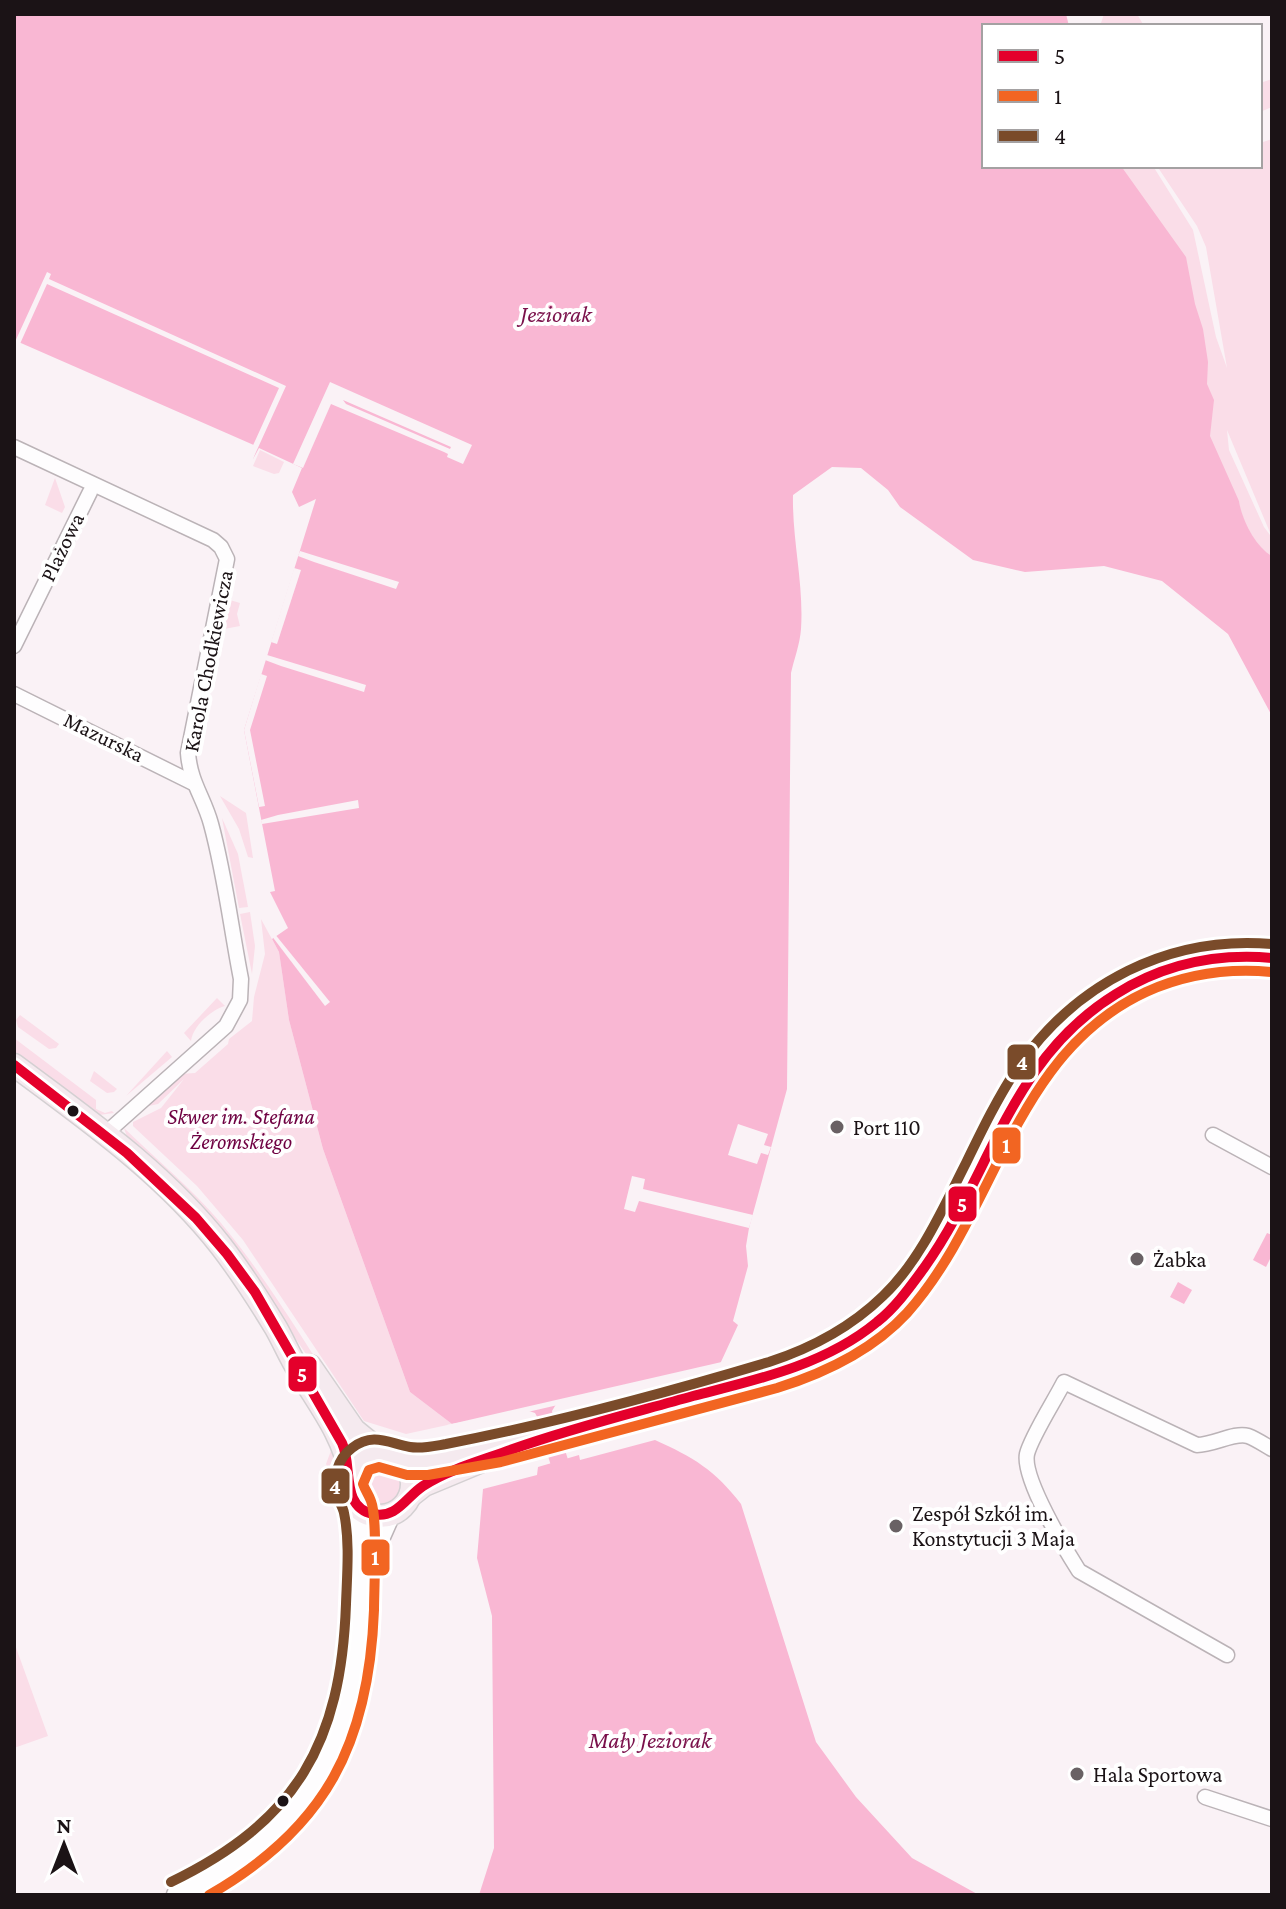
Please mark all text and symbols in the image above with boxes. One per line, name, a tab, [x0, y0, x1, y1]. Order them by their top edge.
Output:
legend	[982, 24, 1262, 168]
text: 5	[1054, 42, 1065, 69]
text: 1	[1054, 82, 1062, 109]
text: 4	[1054, 122, 1066, 149]
water label: Jeziorak	[516, 300, 593, 327]
street label: Plażowa	[35, 509, 89, 585]
street label: Karola Chodkiewicza	[178, 568, 238, 754]
street label: Mazurska	[60, 707, 148, 767]
line badge: 4	[1006, 1043, 1037, 1081]
text: 4	[1016, 1050, 1028, 1075]
unlabelled marker	[65, 1103, 81, 1119]
park label: Skwer im. Stefana Żeromskiego	[167, 1104, 315, 1154]
place label: Port 110	[853, 1115, 921, 1140]
marker: Port 110	[828, 1118, 846, 1136]
line badge: 1	[991, 1126, 1022, 1165]
text: 1	[1002, 1133, 1010, 1158]
line badge: 5	[947, 1185, 978, 1223]
text: 5	[957, 1192, 967, 1217]
place label: Żabka	[1153, 1247, 1207, 1272]
marker: Żabka	[1128, 1250, 1146, 1268]
line badge: 5	[287, 1355, 318, 1393]
text: 5	[297, 1362, 307, 1387]
line badge: 4	[320, 1467, 351, 1505]
text: 4	[329, 1474, 341, 1499]
place label: Zespół Szkół im. Konstytucji 3 Maja	[912, 1501, 1075, 1551]
marker: Zespół Szkół im. Konstytucji 3 Maja	[887, 1517, 905, 1535]
line badge: 1	[360, 1538, 391, 1577]
text: 1	[371, 1545, 379, 1570]
water label: Mały Jeziorak	[587, 1726, 713, 1753]
place label: Hala Sportowa	[1093, 1762, 1223, 1787]
marker: Hala Sportowa	[1068, 1765, 1086, 1783]
unlabelled marker	[275, 1793, 291, 1809]
north arrow	[24, 1805, 104, 1885]
text: N	[57, 1813, 72, 1838]

